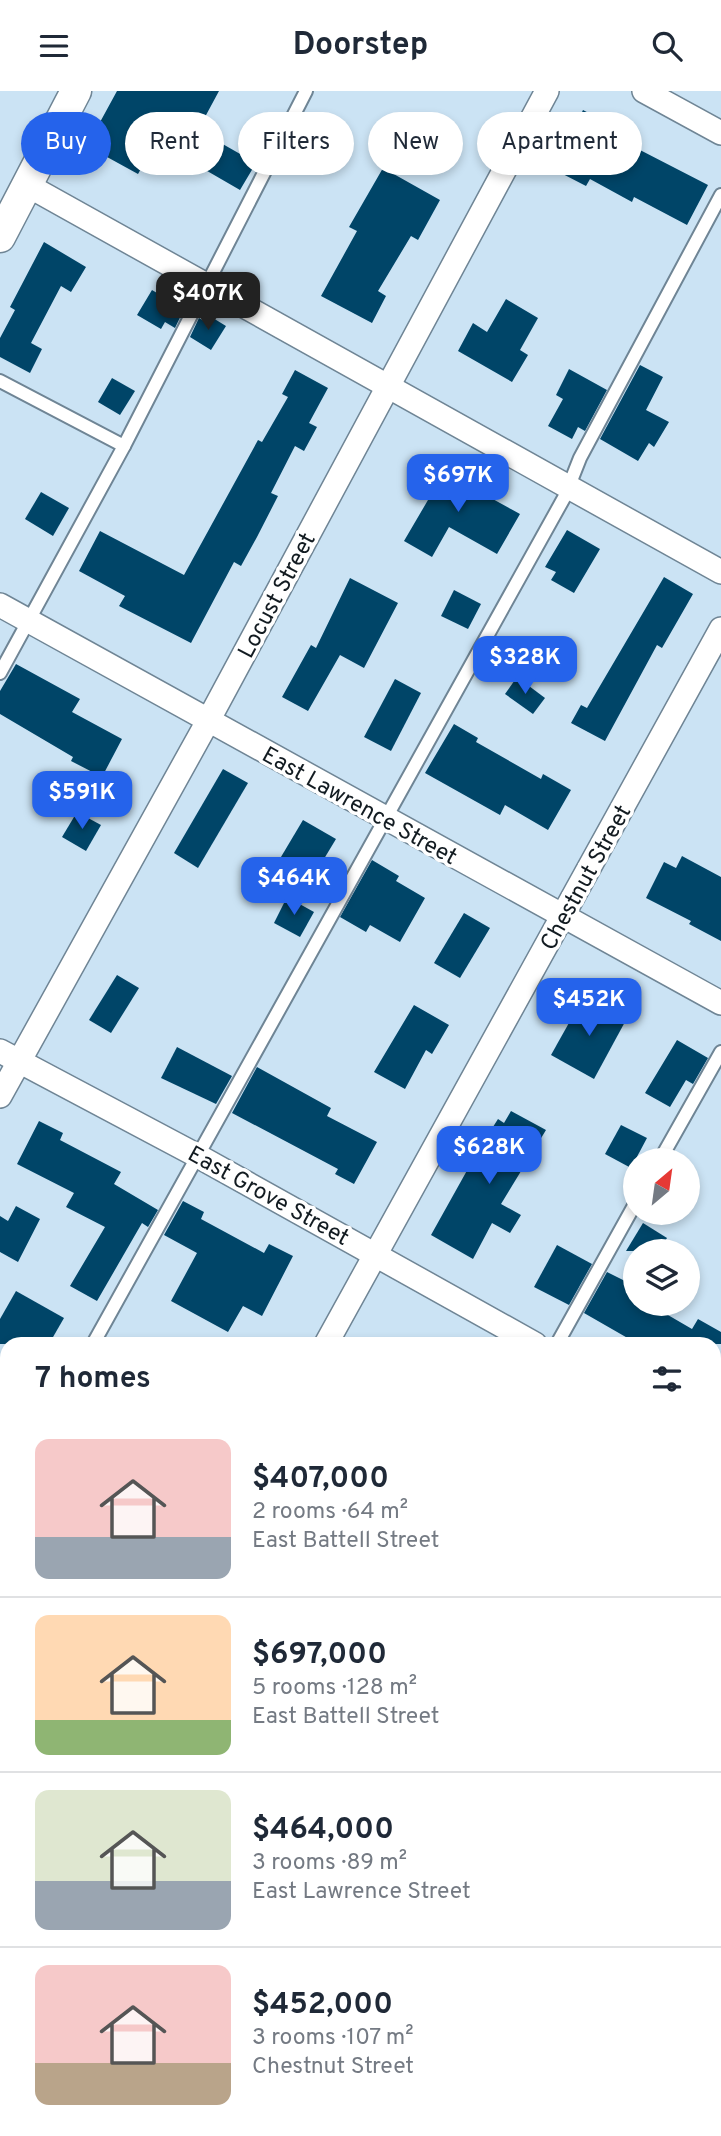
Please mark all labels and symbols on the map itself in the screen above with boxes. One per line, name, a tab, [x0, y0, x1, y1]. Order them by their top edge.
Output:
pin: $407K	[159, 273, 257, 332]
pin: $697K	[409, 455, 507, 514]
street label: Locust Street	[233, 528, 323, 664]
pin: $328K	[476, 637, 574, 696]
street label: East Lawrence Street	[256, 742, 461, 873]
pin: $591K	[33, 771, 131, 831]
street label: Chestnut Street	[535, 800, 639, 956]
pin: $464K	[245, 857, 343, 917]
pin: $452K	[540, 979, 638, 1038]
pin: $628K	[440, 1127, 538, 1186]
street label: East Grove Street	[182, 1141, 354, 1254]
north arrow	[623, 1148, 700, 1225]

